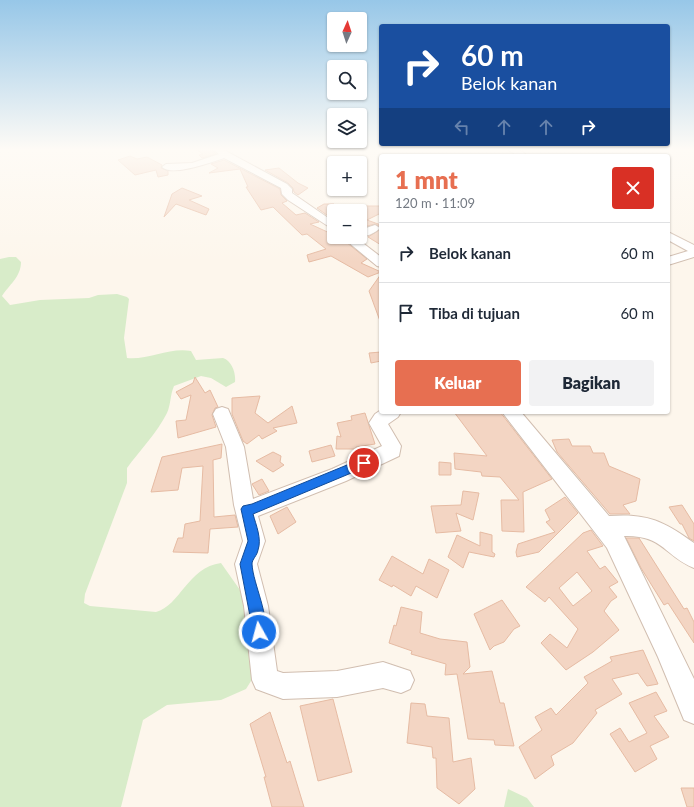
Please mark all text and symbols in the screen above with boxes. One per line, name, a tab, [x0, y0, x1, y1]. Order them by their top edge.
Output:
north arrow	[327, 12, 367, 52]
map controls	[327, 12, 367, 244]
text: 60 m	[461, 38, 524, 72]
icon: right	[395, 40, 447, 92]
button: search	[327, 60, 367, 100]
text: Belok kanan	[461, 72, 557, 94]
button: layers	[327, 108, 367, 148]
icon: left	[451, 116, 473, 138]
icon: ahead	[493, 116, 515, 138]
icon: ahead	[535, 116, 557, 138]
icon: right	[577, 116, 599, 138]
button: +	[327, 156, 367, 196]
text: 1 mnt	[395, 165, 458, 194]
button: close	[612, 167, 654, 209]
text: 120 m · 11:09	[395, 195, 475, 211]
button: −	[327, 204, 367, 244]
icon: right	[395, 242, 417, 264]
text: Belok kanan	[429, 244, 511, 262]
text: 60 m	[620, 244, 654, 262]
icon: arrive	[395, 302, 417, 324]
text: Tiba di tujuan	[429, 304, 520, 322]
text: 60 m	[620, 304, 654, 322]
button: Keluar	[395, 360, 521, 406]
button: Bagikan	[529, 360, 654, 406]
pin	[347, 446, 381, 480]
icon: arrive	[353, 452, 375, 474]
position arrow	[238, 611, 280, 653]

